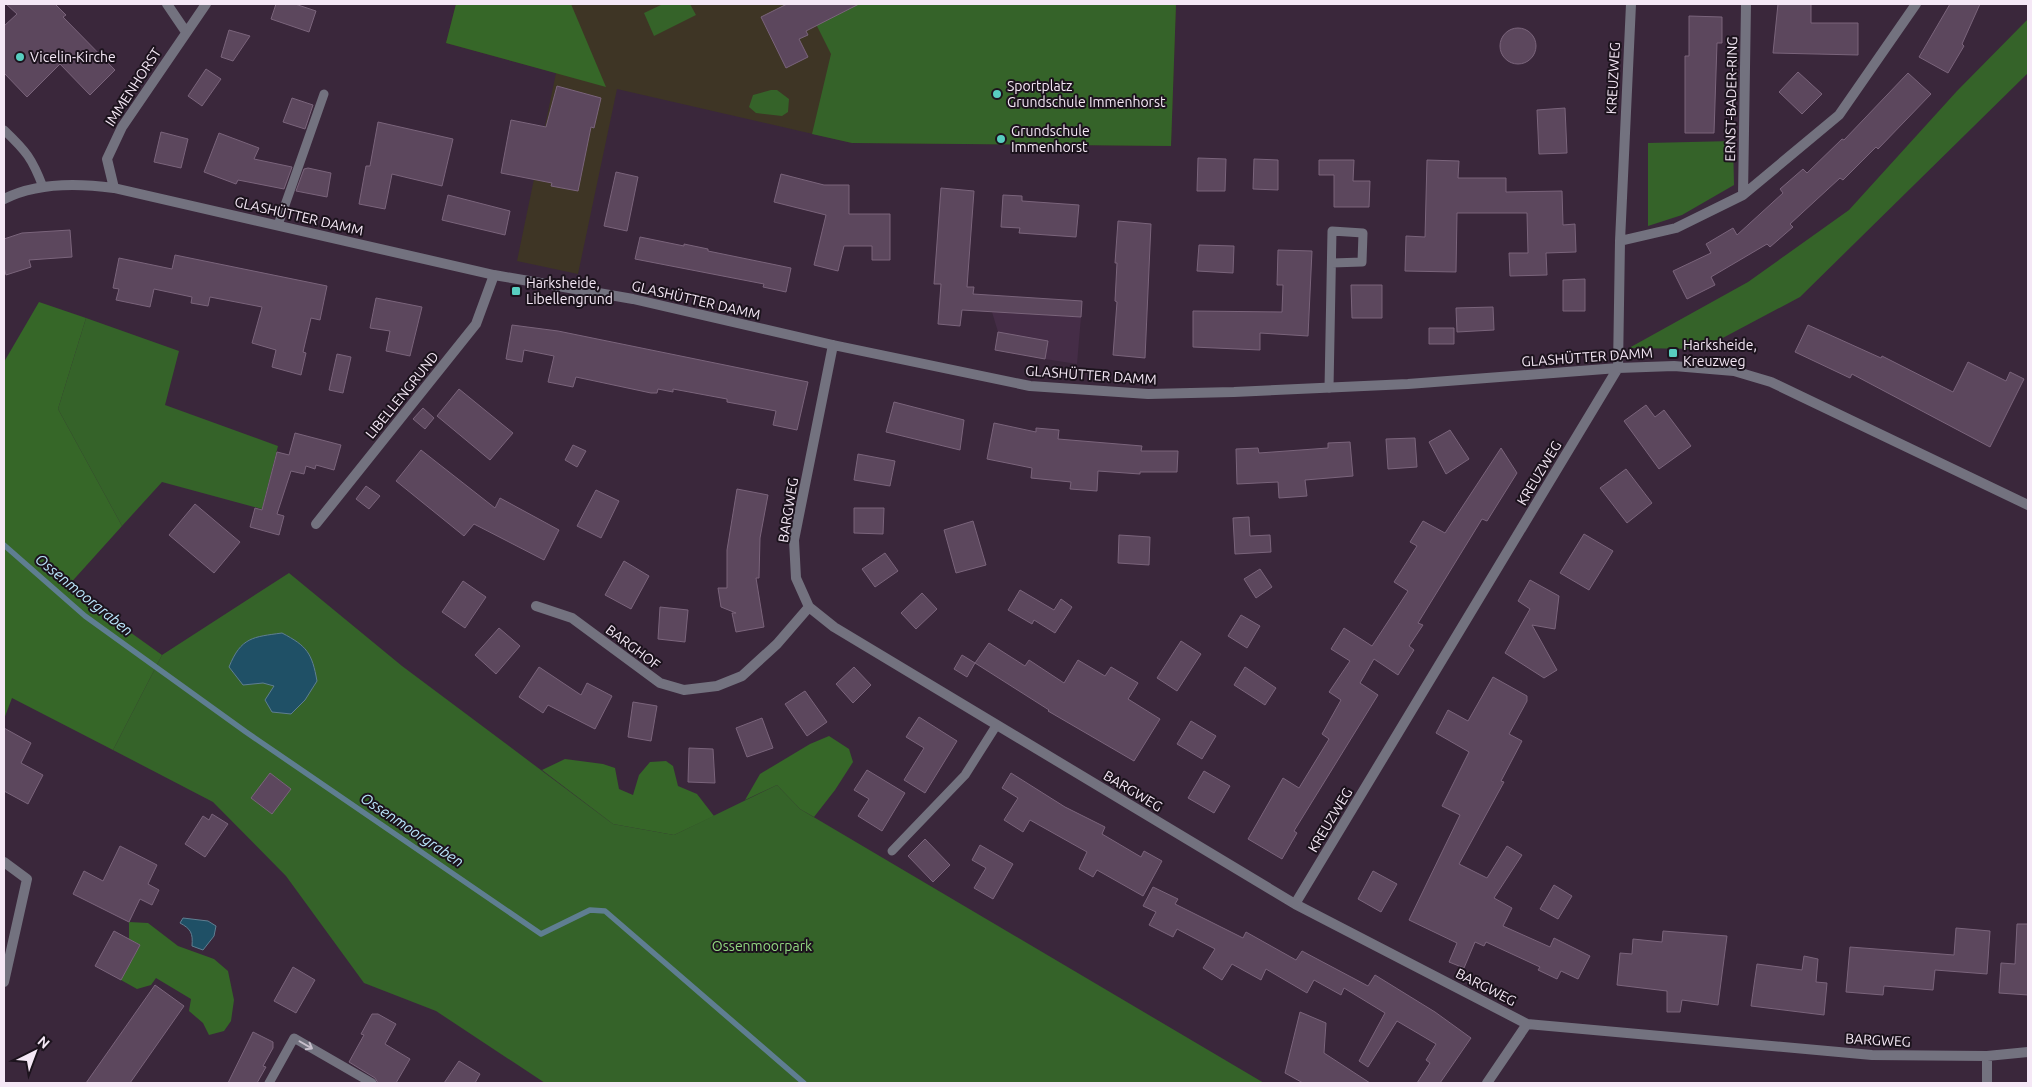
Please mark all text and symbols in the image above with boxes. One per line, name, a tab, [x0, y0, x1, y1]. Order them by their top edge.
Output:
street label: ERNST-BADER-RING	[1722, 36, 1740, 162]
street label: KREUZWEG	[1603, 41, 1623, 115]
street label: IMMENHORST	[102, 45, 164, 129]
place label: Vicelin-Kirche	[30, 49, 116, 65]
marker: Vicelin-Kirche	[14, 51, 26, 63]
place label: Sportplatz Grundschule Immenhorst	[1007, 78, 1166, 110]
marker: Sportplatz Grundschule Immenhorst	[991, 88, 1003, 100]
place label: Grundschule Immenhorst	[1011, 123, 1090, 155]
marker: Grundschule Immenhorst	[995, 133, 1007, 145]
street label: GLASHÜTTER DAMM	[233, 192, 365, 239]
place label: Harksheide, Libellengrund	[526, 275, 613, 307]
street label: GLASHÜTTER DAMM	[630, 276, 762, 323]
marker: Harksheide, Libellengrund	[510, 285, 522, 297]
place label: Harksheide, Kreuzweg	[1683, 337, 1757, 369]
street label: GLASHÜTTER DAMM	[1521, 343, 1653, 370]
marker: Harksheide, Kreuzweg	[1667, 347, 1679, 359]
street label: LIBELLENGRUND	[362, 348, 442, 442]
street label: GLASHÜTTER DAMM	[1025, 361, 1157, 388]
street label: KREUZWEG	[1514, 438, 1564, 508]
street label: BARGWEG	[775, 476, 801, 544]
water label: Ossenmoorgraben	[32, 550, 136, 639]
street label: BARGHOF	[603, 621, 663, 673]
street label: BARGWEG	[1101, 767, 1165, 815]
street label: KREUZWEG	[1305, 785, 1355, 855]
water label: Ossenmoorgraben	[358, 789, 467, 870]
park label: Ossenmoorpark	[712, 938, 812, 954]
street label: BARGWEG	[1453, 965, 1519, 1009]
north arrow	[10, 1027, 60, 1077]
street label: BARGWEG	[1845, 1030, 1911, 1050]
text: N	[34, 1033, 53, 1052]
one-way arrow	[299, 1040, 313, 1050]

